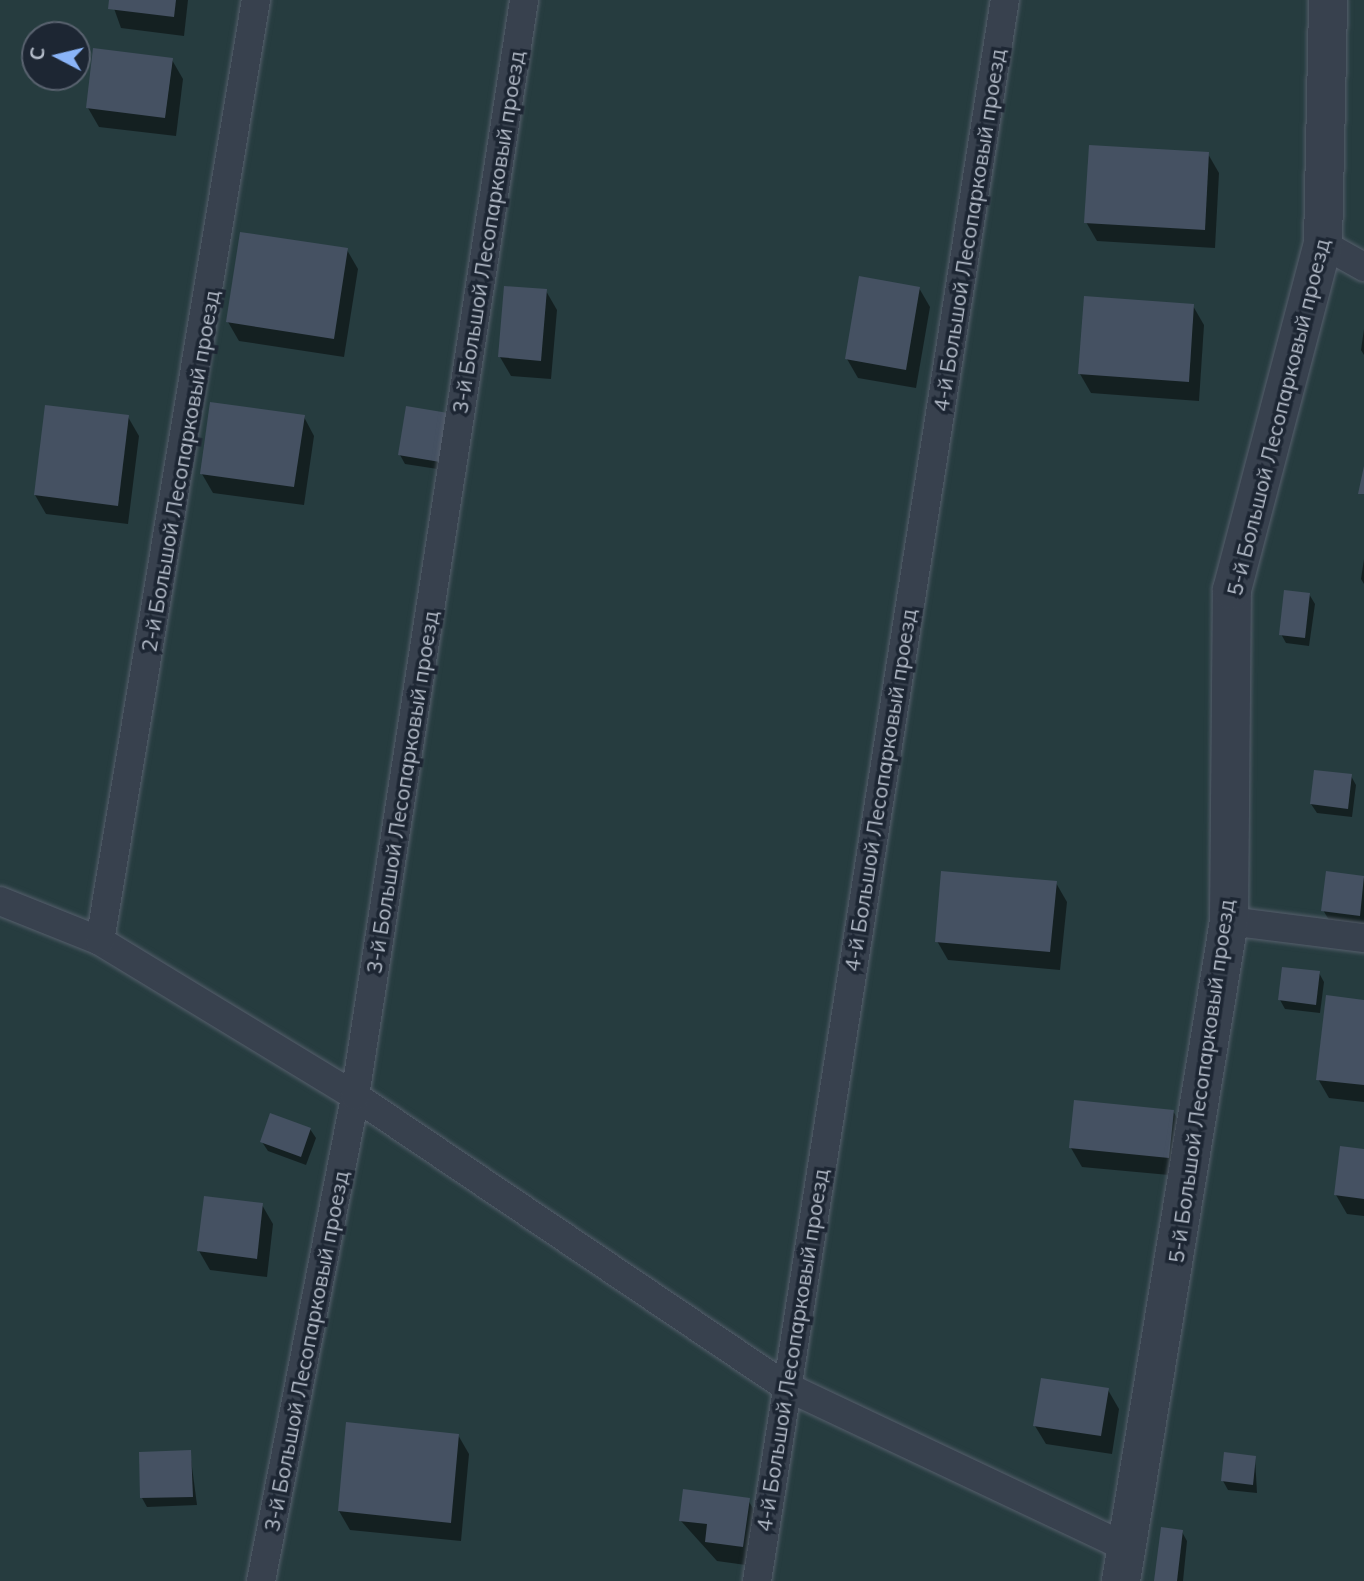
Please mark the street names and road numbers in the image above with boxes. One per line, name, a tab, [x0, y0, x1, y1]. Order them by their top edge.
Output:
street label: 4-й Большой Лесопарковый проезд	[928, 47, 1010, 413]
street label: 3-й Большой Лесопарковый проезд	[447, 49, 529, 415]
street label: 5-й Большой Лесопарковый проезд	[1221, 236, 1335, 598]
street label: 2-й Большой Лесопарковый проезд	[136, 288, 224, 654]
street label: 4-й Большой Лесопарковый проезд	[839, 607, 921, 973]
street label: 3-й Большой Лесопарковый проезд	[361, 609, 443, 975]
street label: 5-й Большой Лесопарковый проезд	[1163, 897, 1239, 1265]
street label: 4-й Большой Лесопарковый проезд	[751, 1167, 833, 1533]
street label: 3-й Большой Лесопарковый проезд	[259, 1168, 353, 1534]

